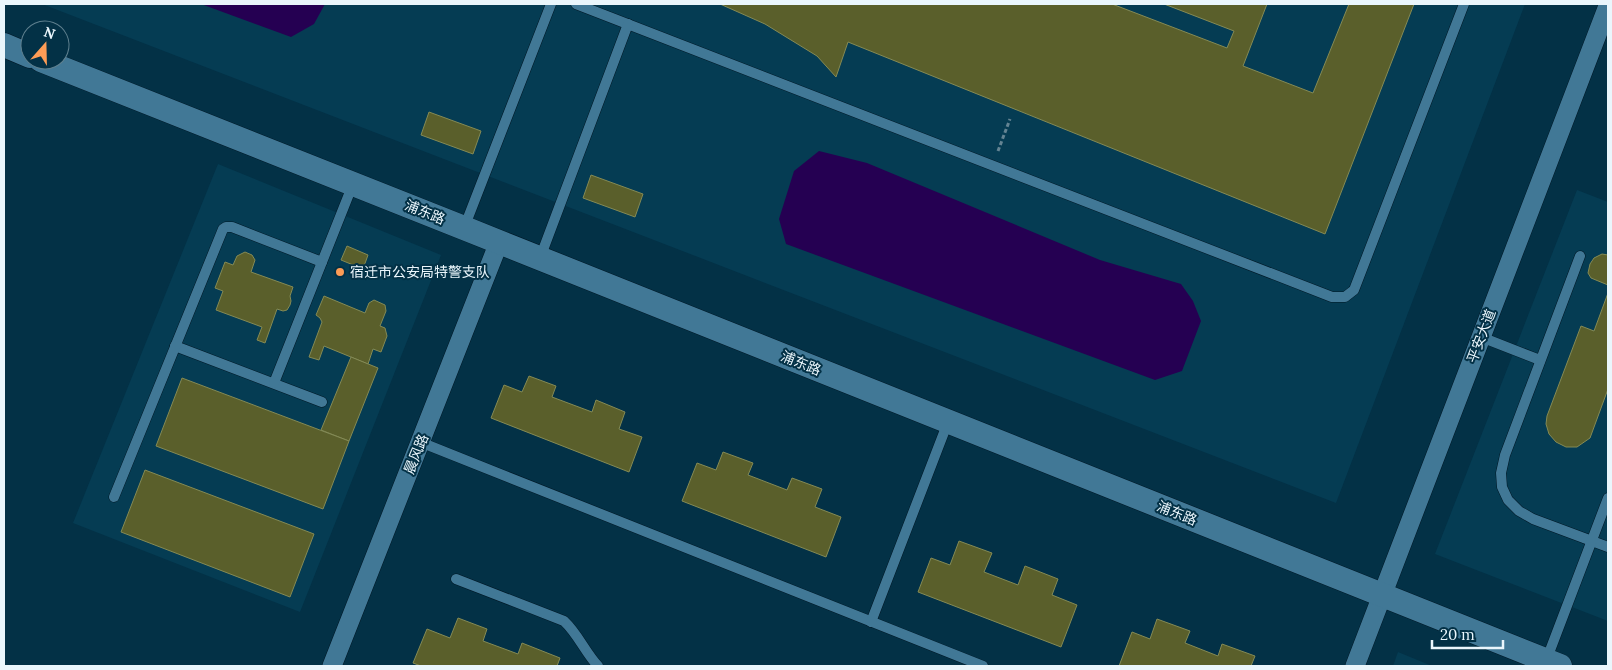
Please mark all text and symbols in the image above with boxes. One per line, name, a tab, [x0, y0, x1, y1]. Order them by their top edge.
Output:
north arrow	[20, 20, 70, 70]
text: N	[41, 22, 58, 43]
street label: 浦东路	[402, 196, 448, 228]
place label: 宿迁市公安局特警支队	[350, 263, 490, 281]
marker: 宿迁市公安局特警支队	[334, 266, 346, 278]
street label: 平安大道	[1463, 307, 1499, 365]
street label: 浦东路	[778, 347, 824, 379]
street label: 晨风路	[400, 431, 432, 477]
street label: 浦东路	[1154, 497, 1200, 529]
scale bar	[1432, 618, 1503, 650]
text: 20 m	[1440, 625, 1475, 644]

